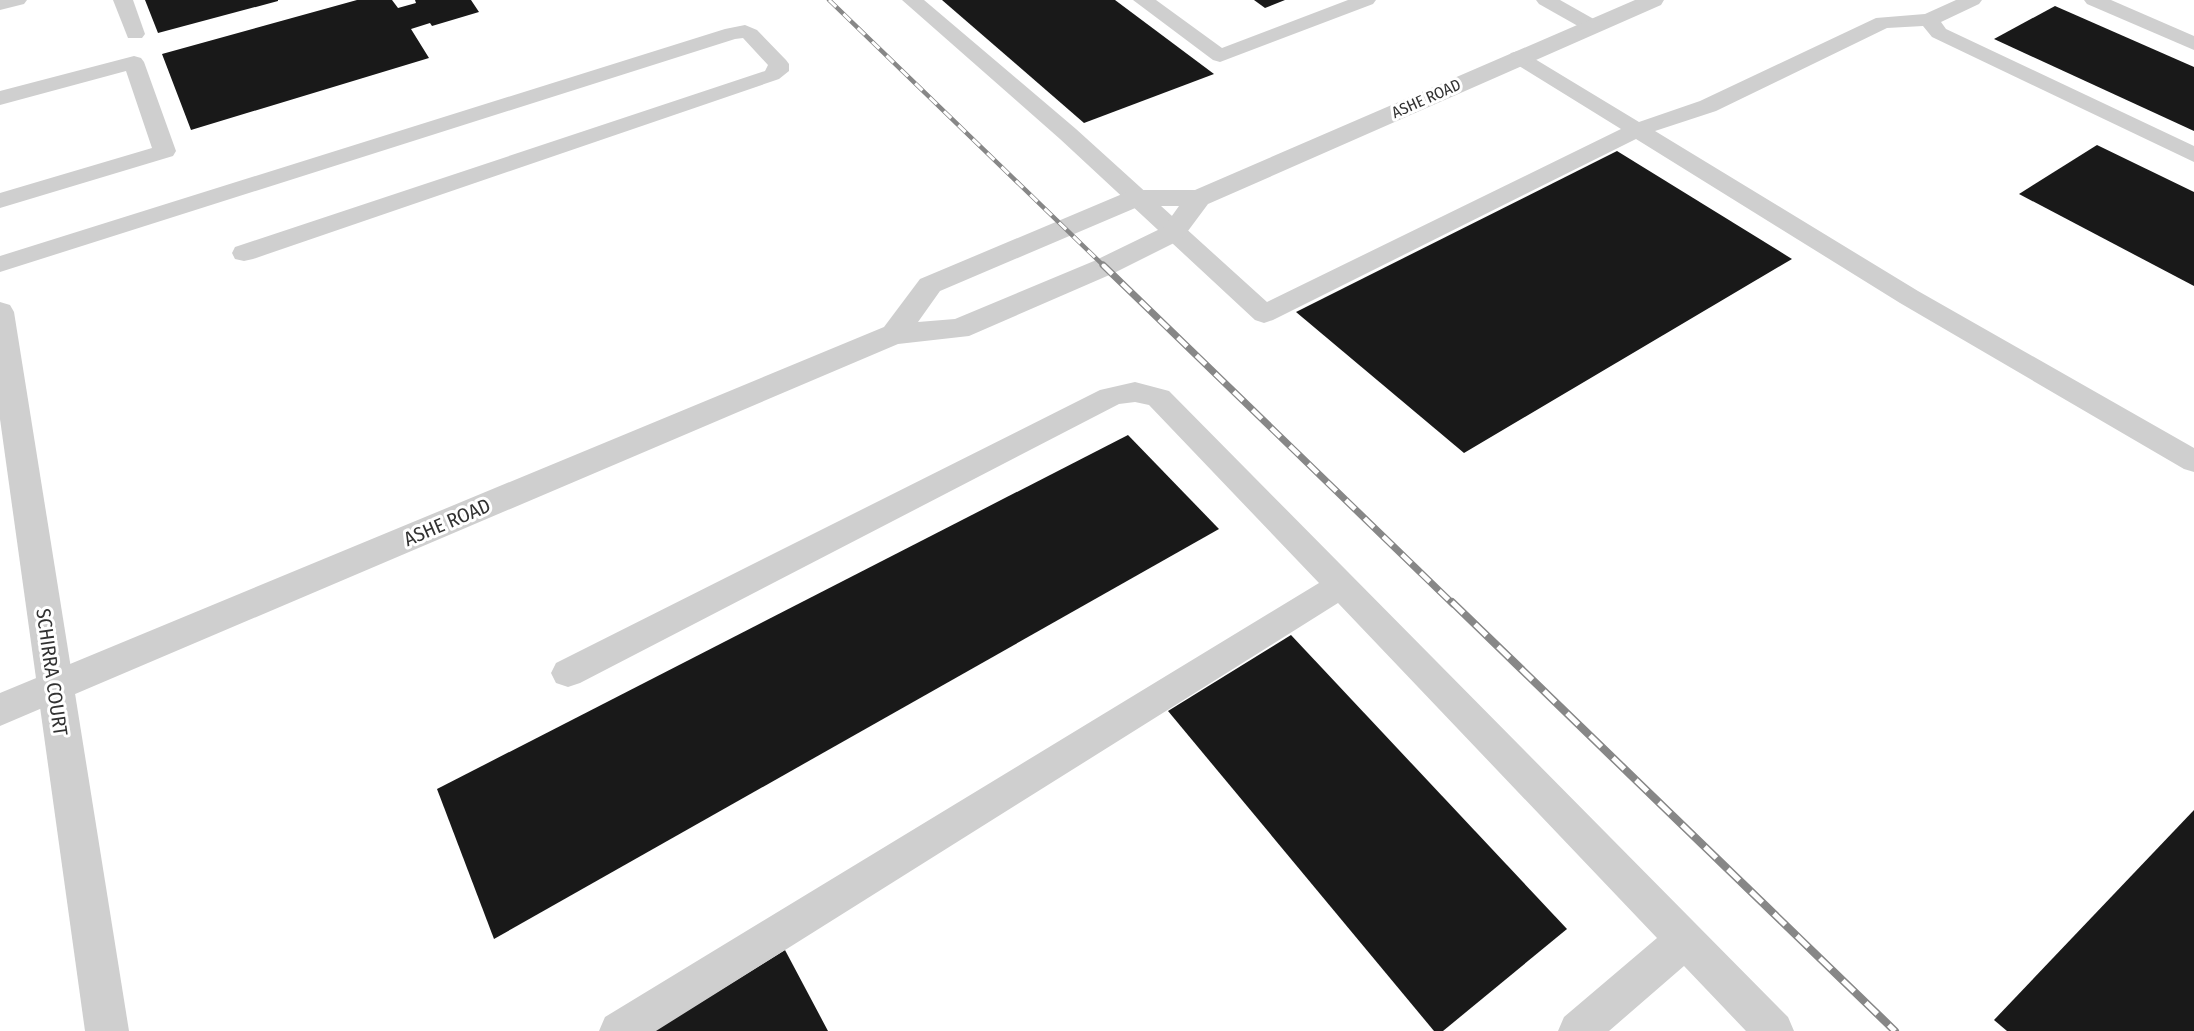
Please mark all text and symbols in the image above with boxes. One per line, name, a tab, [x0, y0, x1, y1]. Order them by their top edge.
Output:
street label: ASHE ROAD	[1389, 75, 1464, 122]
street label: ASHE ROAD	[400, 493, 494, 551]
street label: SCHIRRA COURT	[31, 607, 73, 738]

